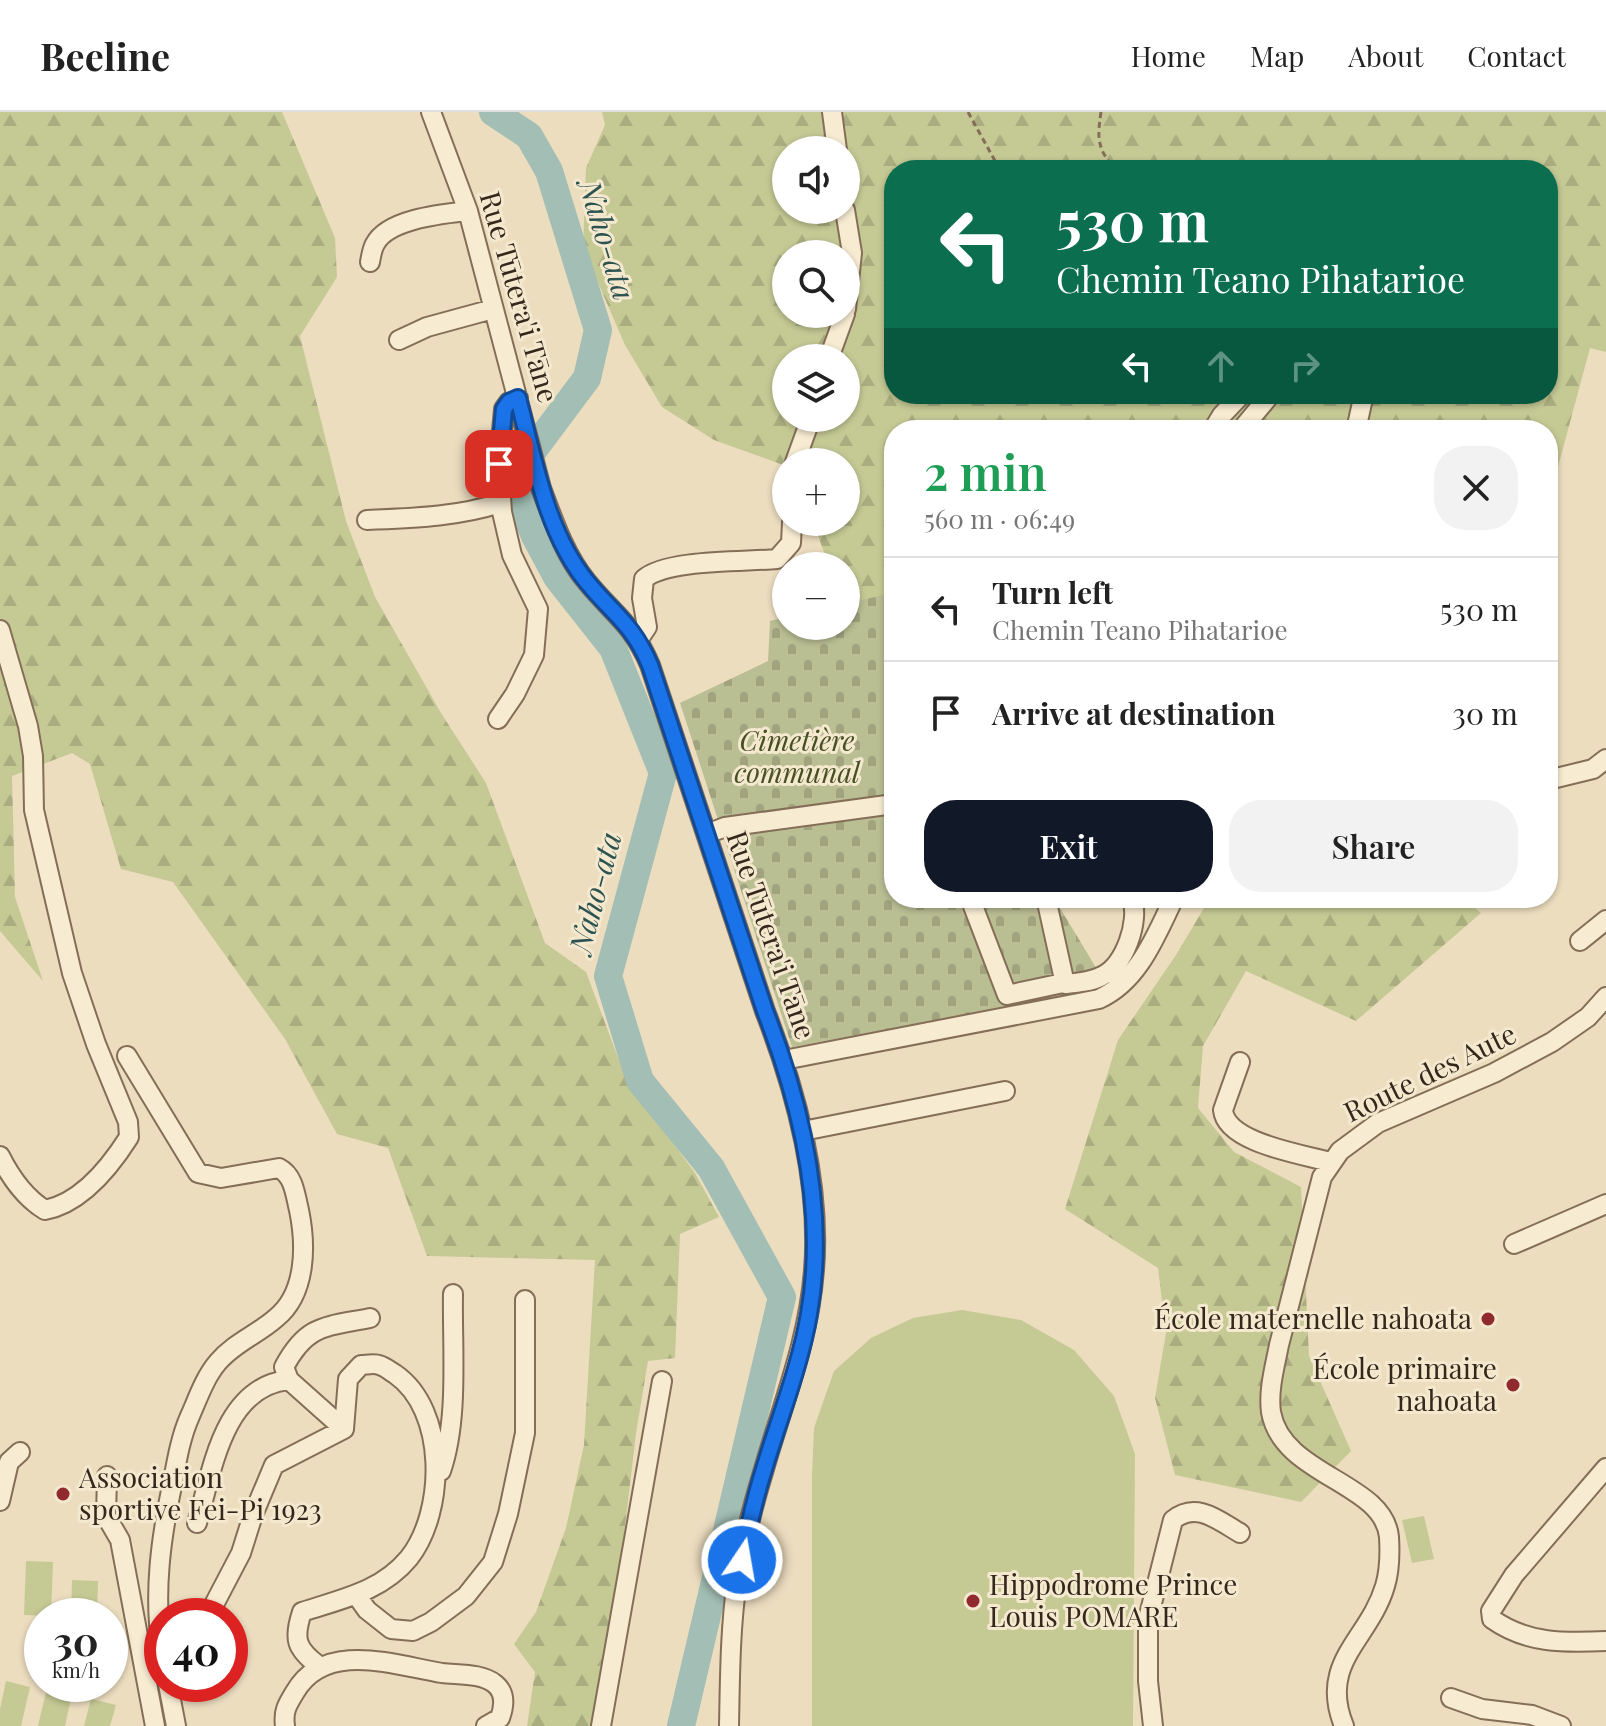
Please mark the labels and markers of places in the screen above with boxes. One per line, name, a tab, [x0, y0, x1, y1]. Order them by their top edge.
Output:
pin	[465, 430, 533, 498]
place label: École maternelle nahoata	[1154, 1299, 1472, 1336]
marker: École maternelle nahoata	[1479, 1310, 1497, 1328]
place label: École primaire nahoata	[1312, 1349, 1497, 1418]
marker: École primaire nahoata	[1504, 1376, 1522, 1394]
place label: Association sportive Fei-Pi 1923	[78, 1458, 322, 1527]
marker: Association sportive Fei-Pi 1923	[54, 1485, 72, 1503]
place label: Hippodrome Prince Louis POMARE	[989, 1565, 1237, 1634]
marker: Hippodrome Prince Louis POMARE	[964, 1592, 982, 1610]

